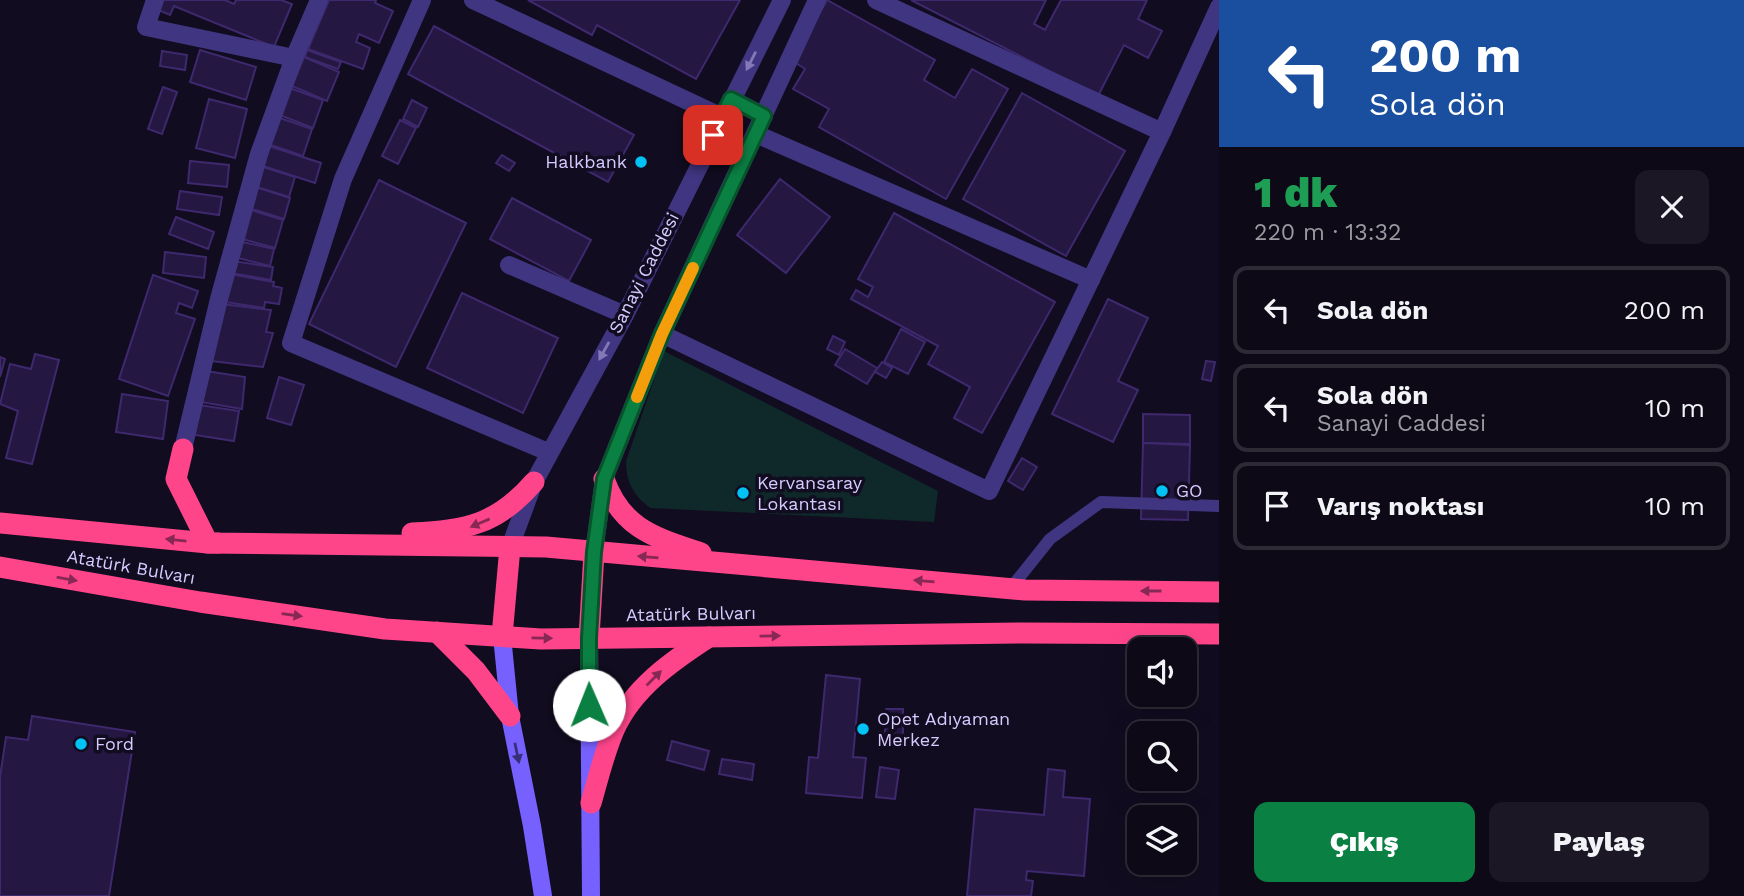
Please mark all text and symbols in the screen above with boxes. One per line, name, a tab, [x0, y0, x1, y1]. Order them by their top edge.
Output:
text: 200 m	[1369, 26, 1521, 84]
icon: left	[1254, 28, 1345, 119]
one-way arrow	[745, 51, 756, 71]
text: Sola dön	[1369, 85, 1506, 123]
pin	[683, 105, 743, 165]
icon: arrive	[694, 116, 732, 154]
place label: Halkbank	[545, 151, 627, 172]
marker: Halkbank	[633, 154, 649, 170]
text: 1 dk	[1254, 168, 1337, 217]
button: close	[1635, 170, 1709, 244]
street label: Sanayi Caddesi	[604, 209, 683, 336]
text: 220 m · 13:32	[1254, 219, 1401, 246]
icon: left	[1258, 291, 1296, 329]
text: Sola dön	[1317, 295, 1428, 325]
text: 200 m	[1624, 295, 1705, 325]
one-way arrow	[598, 342, 610, 361]
text: Sola dön	[1317, 380, 1428, 410]
icon: left	[1258, 389, 1296, 427]
text: 10 m	[1645, 393, 1705, 423]
text: Sanayi Caddesi	[1317, 410, 1486, 437]
place label: Kervansaray Lokantası	[757, 472, 863, 514]
place label: GO	[1176, 480, 1203, 501]
marker: GO	[1154, 483, 1170, 499]
marker: Kervansaray Lokantası	[735, 485, 751, 501]
icon: arrive	[1258, 487, 1296, 525]
text: Varış noktası	[1317, 491, 1484, 521]
text: 10 m	[1645, 491, 1705, 521]
one-way arrow	[470, 517, 491, 528]
one-way arrow	[165, 534, 187, 545]
street label: Atatürk Bulvarı	[65, 545, 197, 588]
one-way arrow	[637, 551, 659, 562]
one-way arrow	[56, 573, 78, 584]
one-way arrow	[912, 575, 934, 586]
one-way arrow	[1140, 585, 1162, 597]
street label: Atatürk Bulvarı	[626, 602, 756, 625]
one-way arrow	[281, 610, 303, 621]
one-way arrow	[759, 630, 781, 642]
one-way arrow	[532, 633, 554, 644]
map controls	[1127, 637, 1197, 875]
button: sound	[1127, 637, 1197, 707]
position arrow	[552, 668, 626, 742]
one-way arrow	[645, 670, 662, 687]
place label: Opet Adıyaman Merkez	[877, 708, 1010, 750]
marker: Opet Adıyaman Merkez	[855, 721, 871, 737]
button: search	[1127, 721, 1197, 791]
place label: Ford	[95, 733, 134, 754]
marker: Ford	[73, 736, 89, 752]
one-way arrow	[512, 742, 523, 764]
button: Çıkış	[1254, 802, 1475, 882]
button: Paylaş	[1489, 802, 1709, 882]
button: layers	[1127, 805, 1197, 875]

